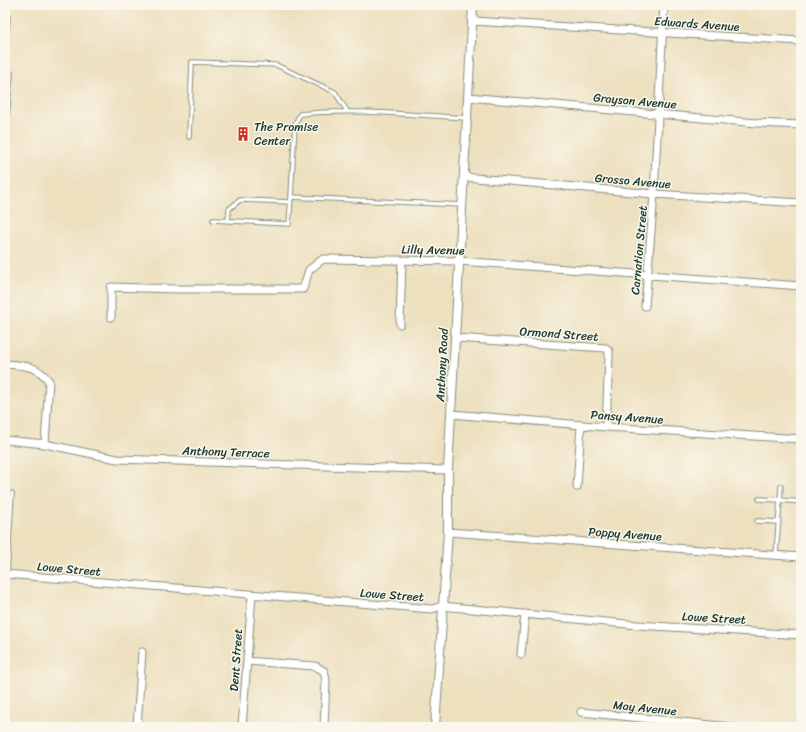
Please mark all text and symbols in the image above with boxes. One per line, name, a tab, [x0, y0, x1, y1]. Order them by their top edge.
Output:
street label: Edwards Avenue	[654, 10, 741, 38]
street label: Grayson Avenue	[592, 86, 678, 116]
place label: The Promise Center	[254, 116, 319, 152]
building icon: The Promise Center	[235, 126, 251, 142]
street label: Grosso Avenue	[594, 167, 672, 195]
street label: Carnation Street	[624, 204, 654, 296]
street label: Lilly Avenue	[401, 238, 465, 262]
street label: Ormond Street	[519, 320, 599, 348]
street label: Anthony Road	[429, 327, 455, 403]
street label: Pansy Avenue	[590, 403, 664, 431]
street label: Anthony Terrace	[181, 439, 270, 465]
street label: Poppy Avenue	[588, 520, 663, 548]
street label: Lowe Street	[36, 555, 102, 583]
street label: Lowe Street	[359, 582, 425, 608]
street label: Lowe Street	[681, 605, 747, 631]
street label: Dent Street	[223, 628, 249, 692]
street label: May Avenue	[612, 694, 678, 722]

